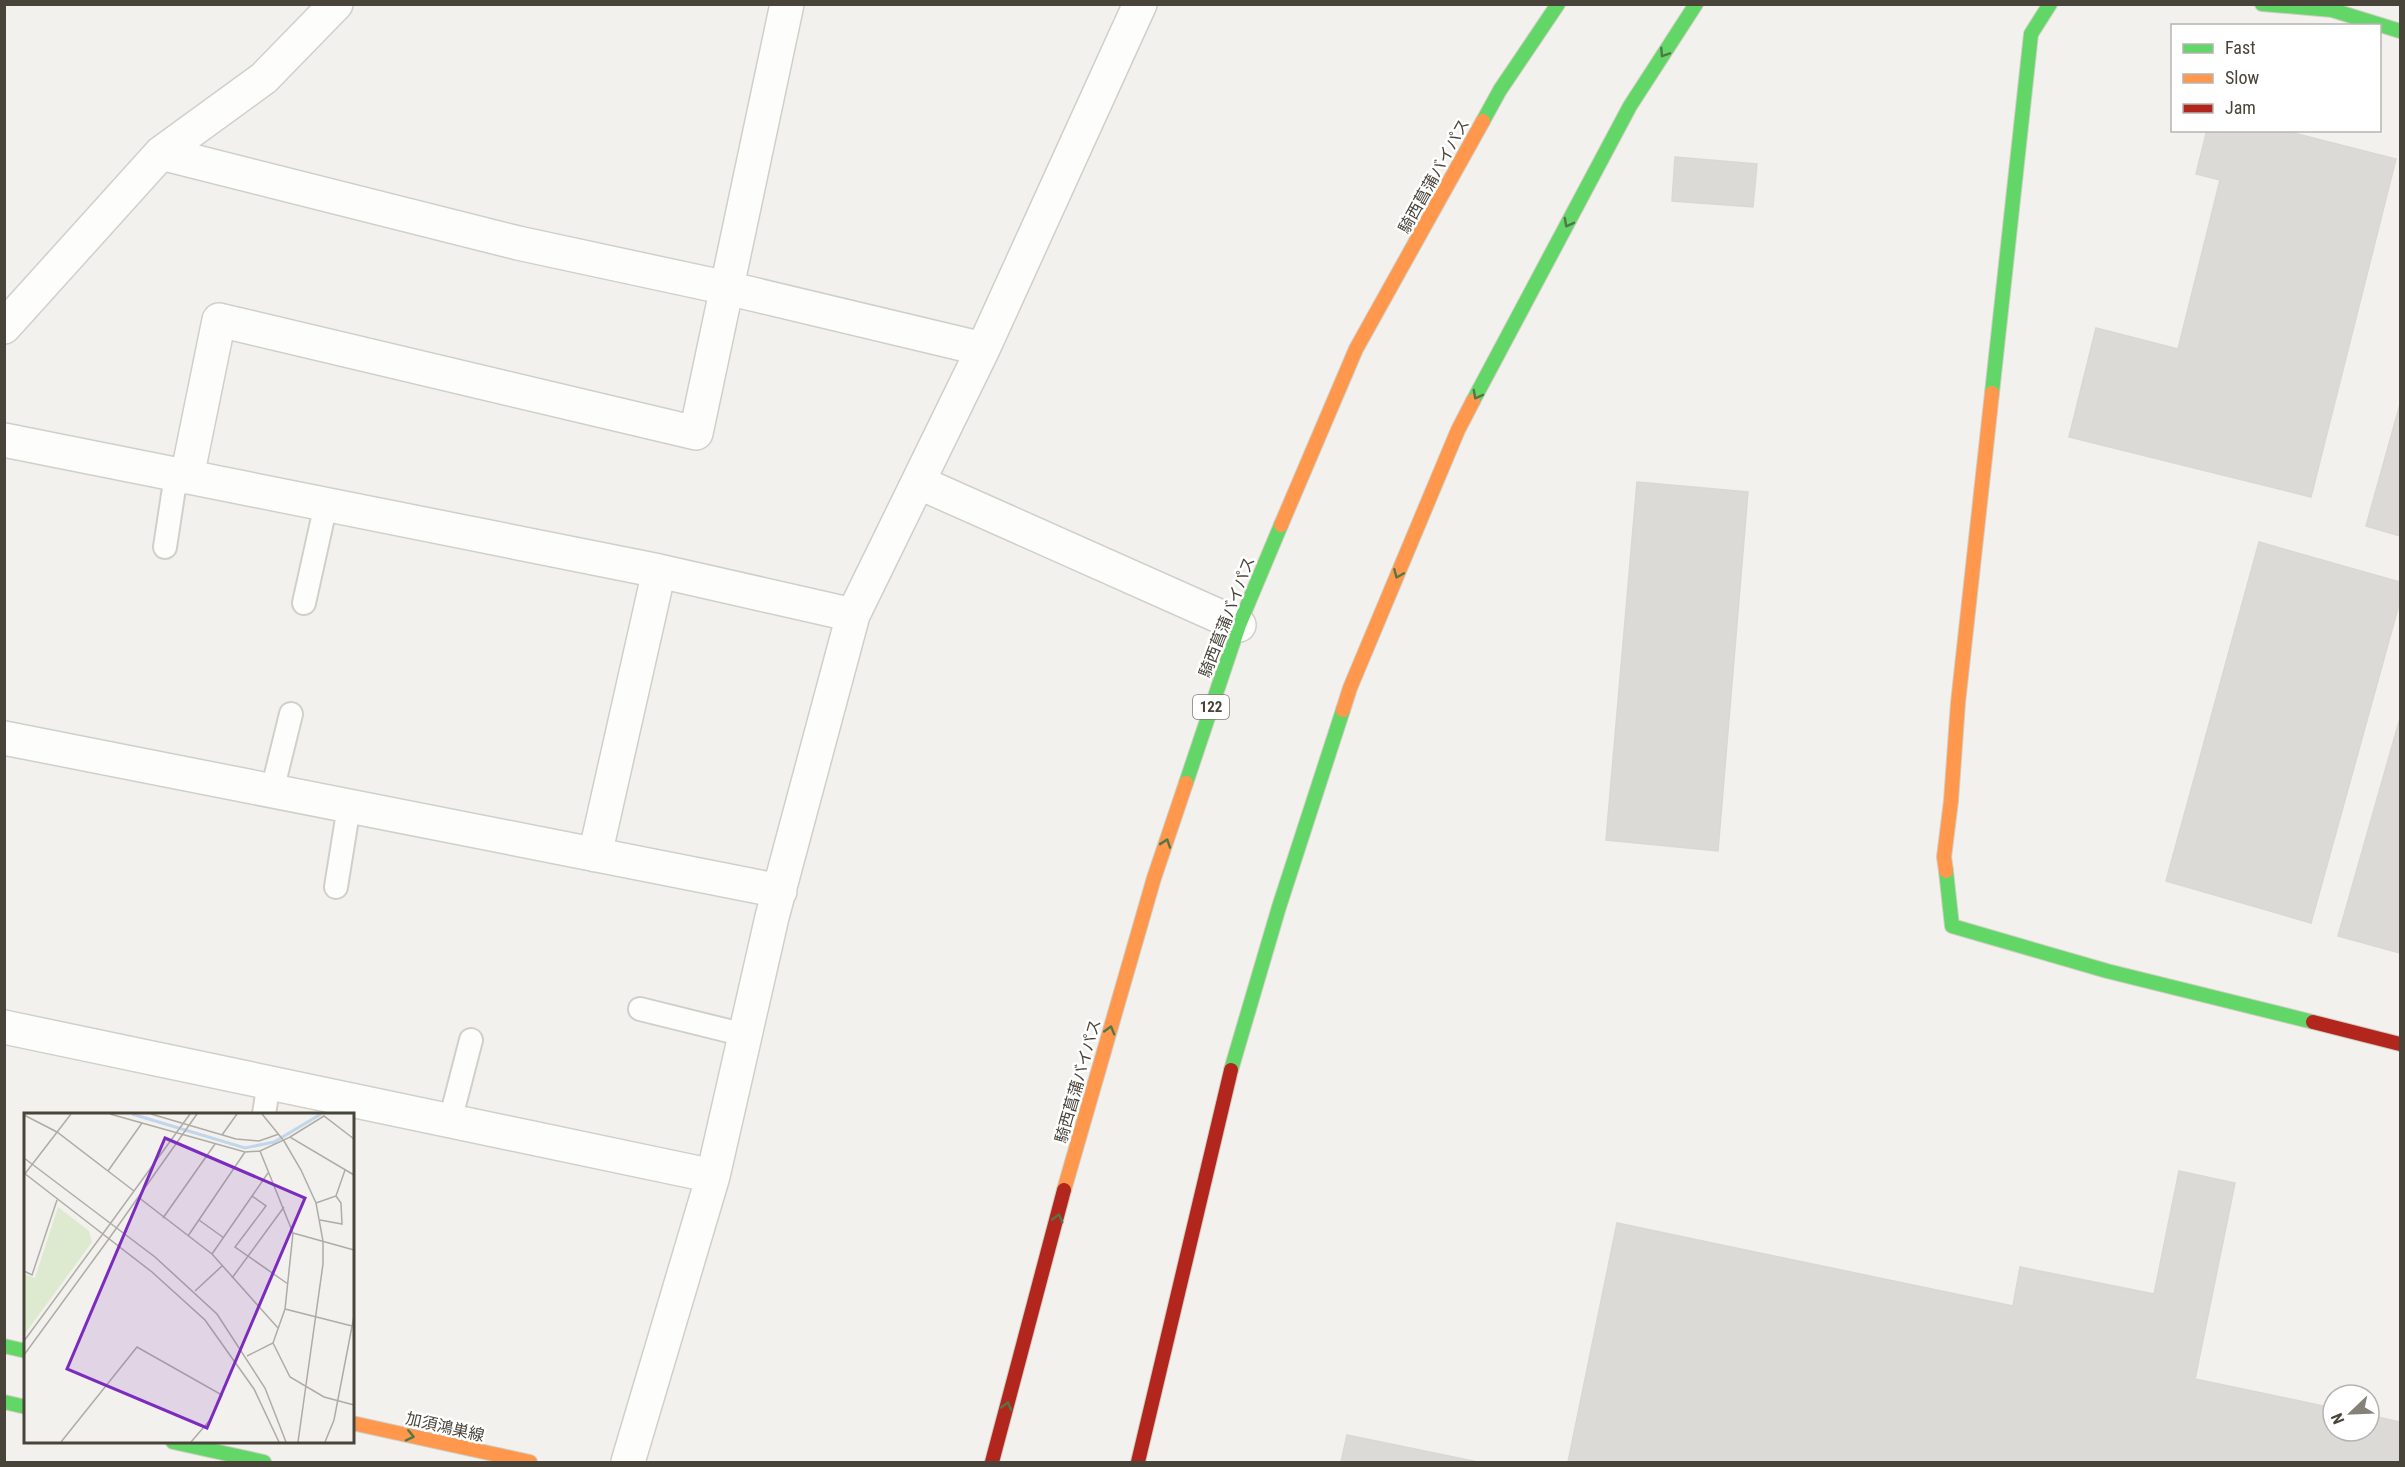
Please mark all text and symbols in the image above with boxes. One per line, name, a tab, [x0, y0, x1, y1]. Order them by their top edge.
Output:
legend	[2171, 24, 2381, 132]
text: Fast	[2225, 37, 2256, 58]
one-way arrow	[1660, 47, 1671, 58]
text: Slow	[2225, 67, 2260, 88]
text: Jam	[2225, 97, 2256, 118]
street label: 騎西菖蒲バイパス	[1395, 116, 1473, 236]
one-way arrow	[1564, 217, 1575, 227]
one-way arrow	[1473, 389, 1484, 400]
street label: 騎西菖蒲バイパス	[1195, 554, 1259, 680]
one-way arrow	[1393, 567, 1405, 578]
road number: 122	[1193, 695, 1229, 719]
one-way arrow	[1158, 838, 1171, 849]
street label: 騎西菖蒲バイパス	[1051, 1017, 1105, 1145]
one-way arrow	[1103, 1025, 1115, 1036]
inset map	[24, 1113, 354, 1443]
one-way arrow	[1050, 1213, 1063, 1223]
north arrow	[2321, 1383, 2381, 1443]
one-way arrow	[1000, 1401, 1013, 1411]
street label: 加須鴻巣線	[404, 1409, 486, 1445]
text: N	[2327, 1410, 2348, 1427]
one-way arrow	[404, 1429, 414, 1442]

